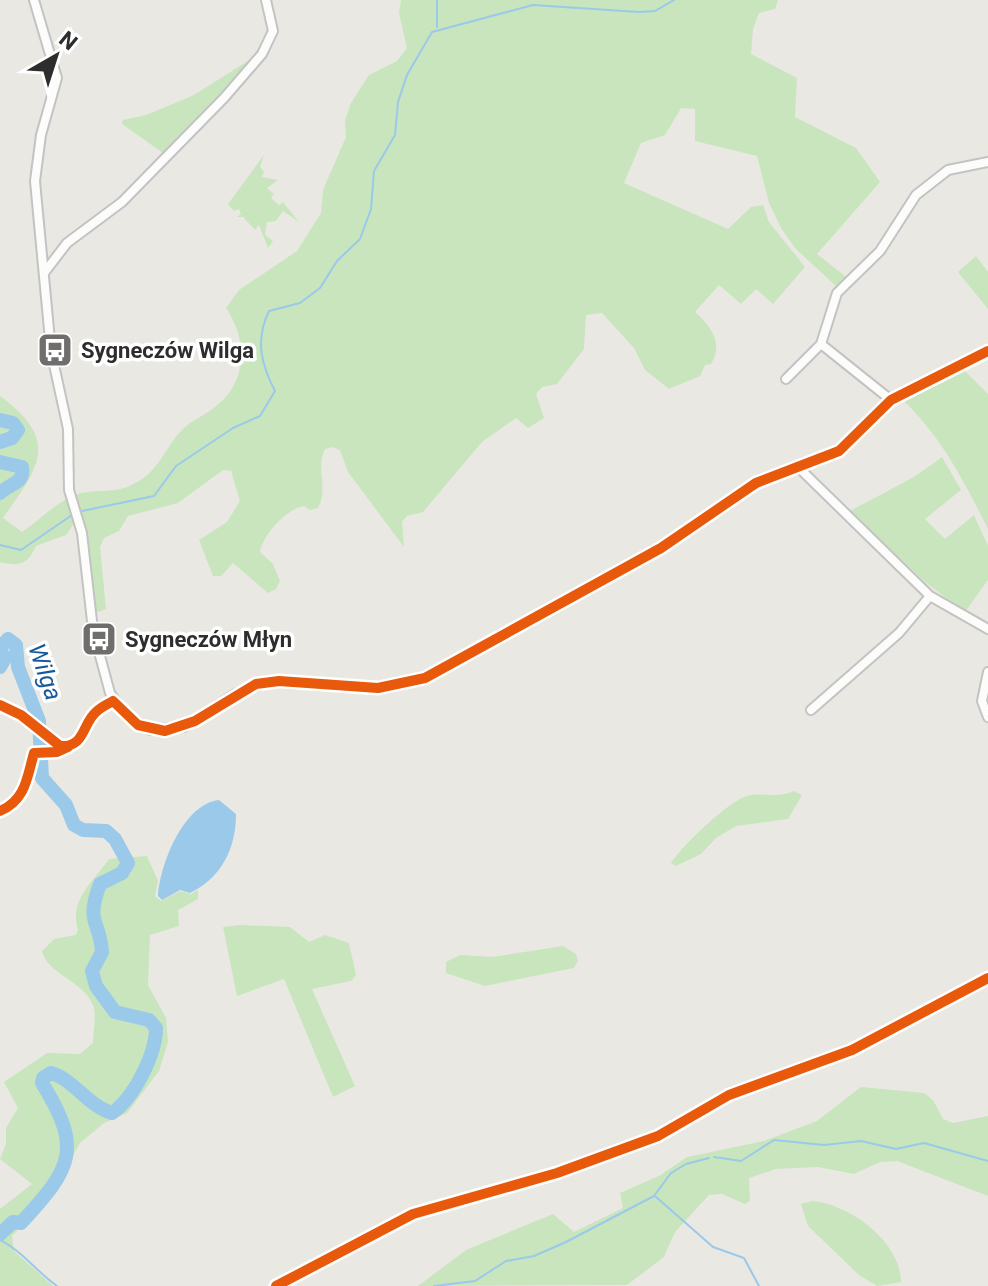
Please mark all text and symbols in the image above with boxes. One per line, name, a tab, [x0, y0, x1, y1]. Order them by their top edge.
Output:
north arrow	[16, 16, 96, 96]
text: N	[54, 26, 82, 55]
bus stop icon: Sygneczów Wilga	[36, 331, 74, 369]
place label: Sygneczów Wilga	[81, 338, 254, 363]
bus stop icon: Sygneczów Młyn	[80, 620, 118, 658]
place label: Sygneczów Młyn	[125, 627, 292, 652]
water label: Wilga	[22, 640, 68, 704]

